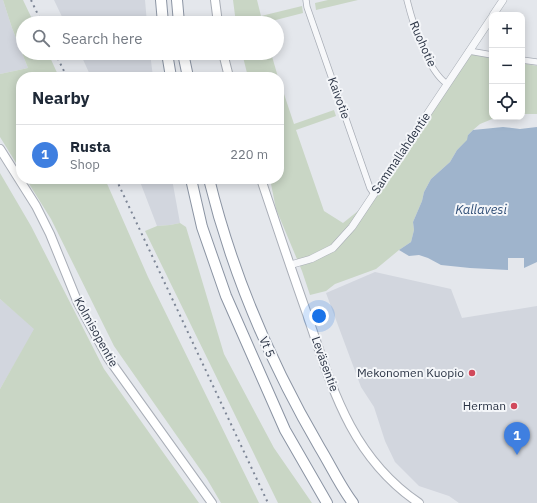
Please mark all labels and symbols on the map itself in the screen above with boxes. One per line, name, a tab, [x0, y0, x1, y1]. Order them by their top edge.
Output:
street label: Ruohotie	[407, 19, 440, 69]
street label: Kaivotie	[325, 75, 354, 121]
street label: Sammallahdentie	[368, 109, 433, 196]
water label: Kallavesi	[455, 201, 507, 218]
street label: Kolmisopentie	[71, 294, 122, 370]
your location	[309, 306, 329, 326]
street label: Vt 5	[256, 334, 279, 360]
street label: Leväsentie	[309, 334, 343, 394]
place label: Mekonomen Kuopio	[357, 365, 464, 380]
marker: Mekonomen Kuopio	[467, 368, 477, 378]
place label: Herman	[463, 398, 506, 413]
marker: Herman	[509, 401, 519, 411]
pin: 1	[504, 422, 530, 455]

